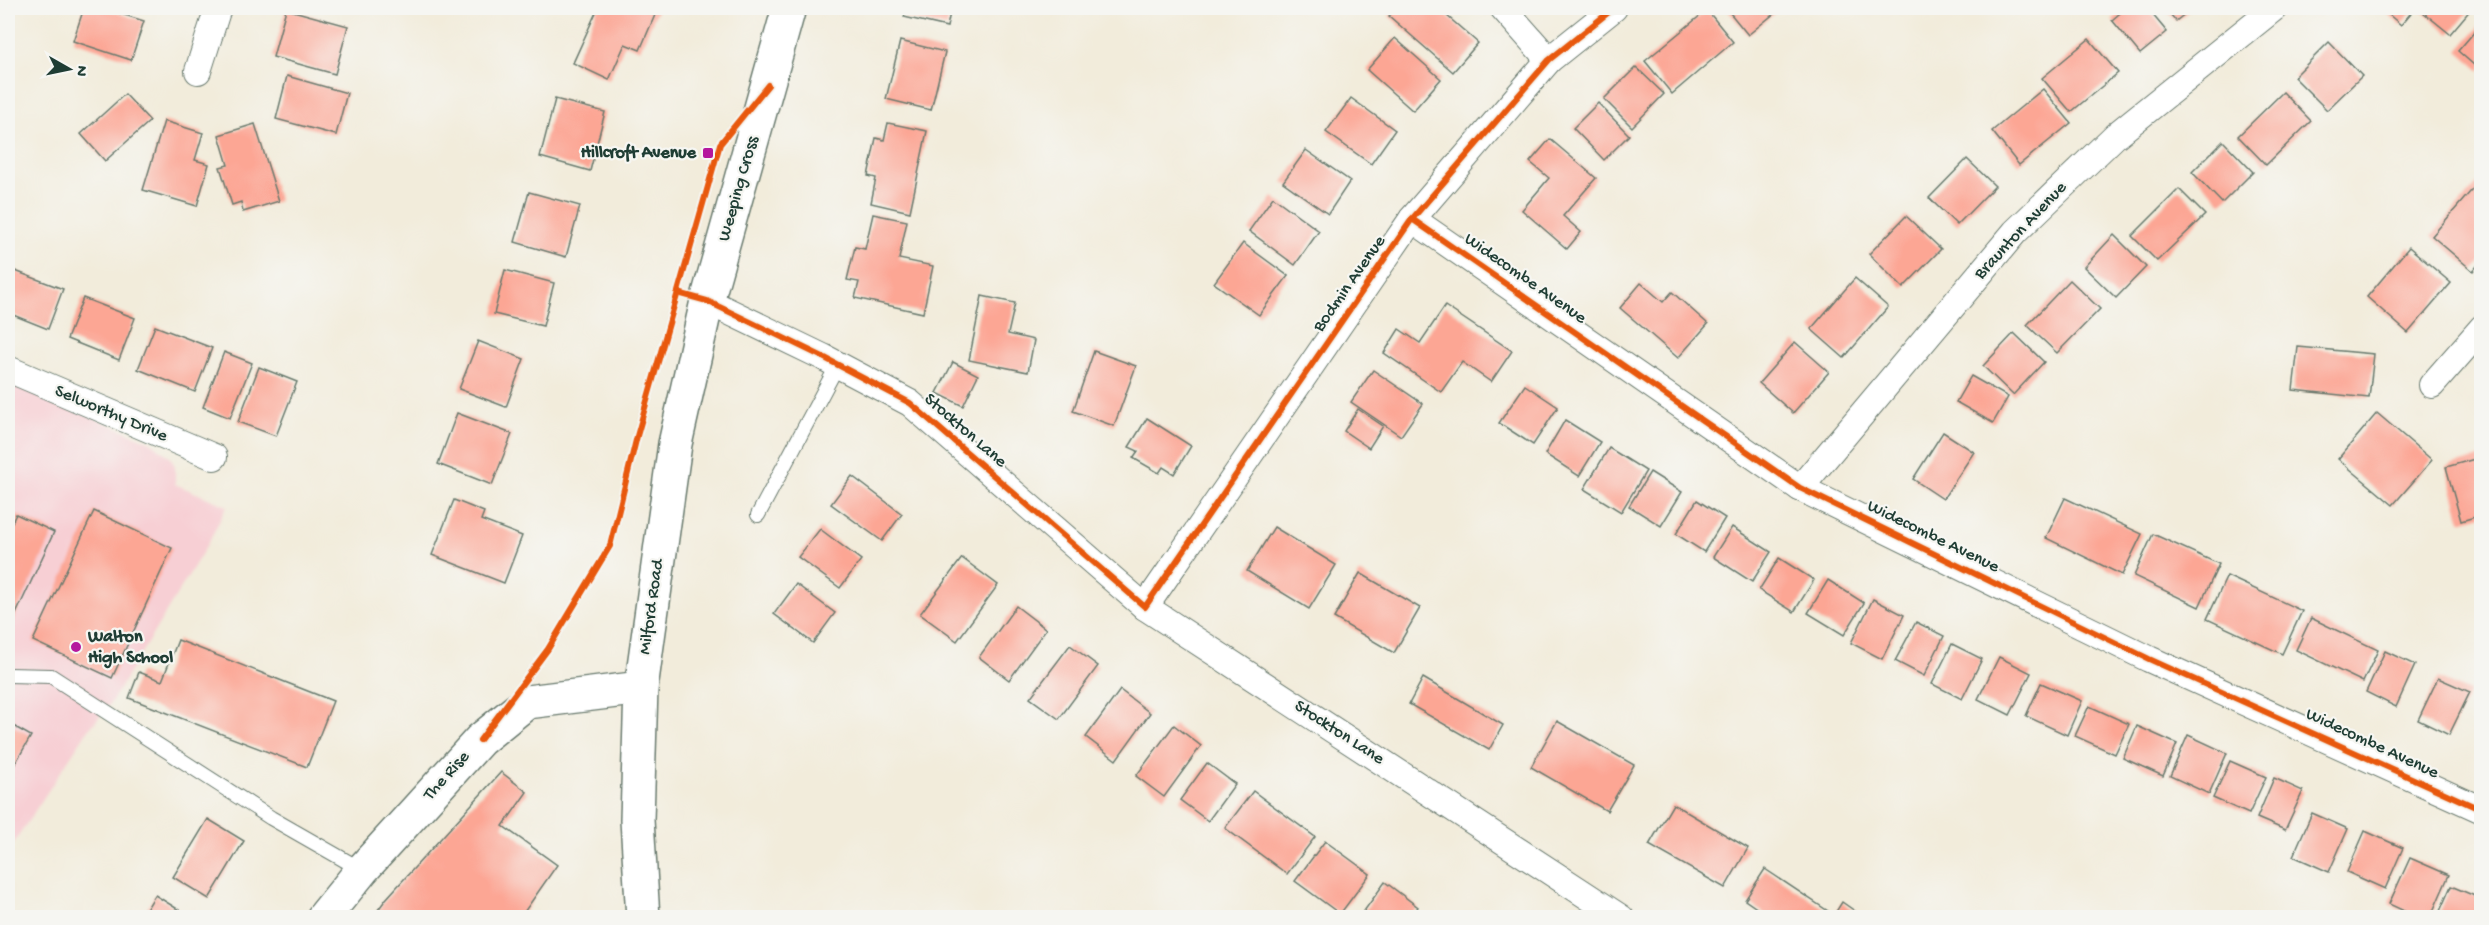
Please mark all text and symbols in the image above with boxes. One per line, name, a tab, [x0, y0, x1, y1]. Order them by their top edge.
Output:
north arrow	[39, 39, 99, 99]
text: N	[70, 64, 91, 78]
street label: Weeping Cross	[714, 133, 764, 244]
place label: Hillcroft Avenue	[581, 143, 697, 164]
marker: Hillcroft Avenue	[701, 146, 715, 160]
street label: Braunton Avenue	[1970, 177, 2072, 285]
street label: Widecombe Avenue	[1460, 229, 1591, 329]
street label: Bodmin Avenue	[1308, 231, 1391, 337]
street label: Selworthy Drive	[51, 381, 171, 448]
street label: Stockton Lane	[919, 389, 1011, 473]
street label: Widecombe Avenue	[1863, 496, 2003, 578]
street label: Milford Road	[635, 557, 669, 656]
place label: Walton High School	[87, 627, 173, 669]
marker: Walton High School	[69, 640, 83, 654]
street label: Stockton Lane	[1290, 696, 1389, 770]
street label: Widecombe Avenue	[2302, 704, 2443, 784]
street label: The Rise	[419, 746, 475, 806]

